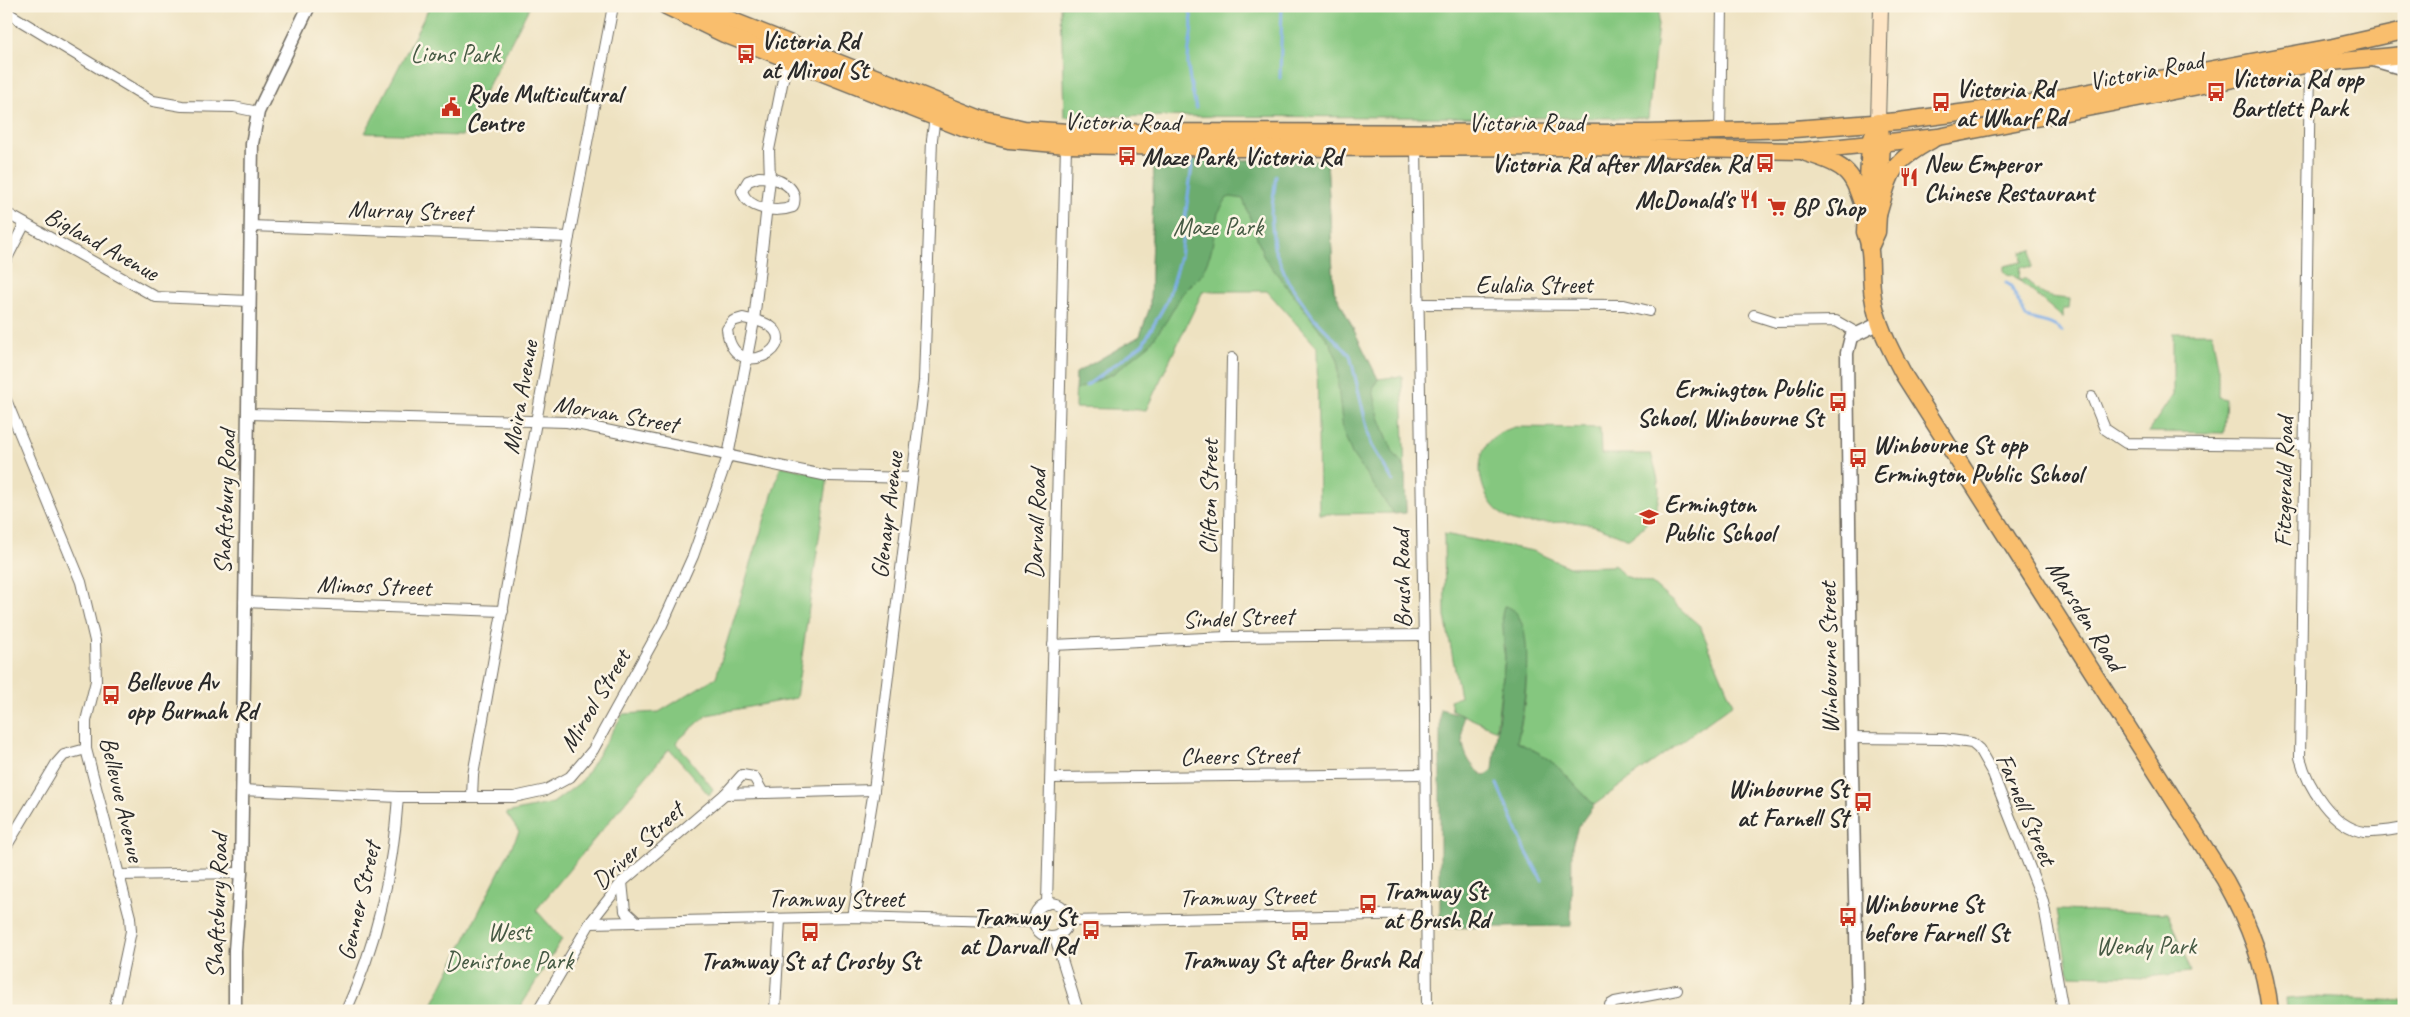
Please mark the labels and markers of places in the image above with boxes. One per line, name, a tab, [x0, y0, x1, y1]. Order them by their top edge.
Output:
place label: Victoria Rd at Mirool St	[761, 25, 871, 86]
bus stop icon: Victoria Rd at Mirool St	[735, 43, 757, 65]
place label: Victoria Rd opp Bartlett Park	[2231, 63, 2366, 124]
place label: Victoria Rd at Wharf Rd	[1956, 73, 2071, 134]
place label: Ryde Multicultural Centre	[466, 78, 627, 139]
bus stop icon: Victoria Rd opp Bartlett Park	[2205, 81, 2227, 103]
bus stop icon: Victoria Rd at Wharf Rd	[1930, 91, 1952, 113]
public building icon: Ryde Multicultural Centre	[440, 96, 462, 118]
place label: Maze Park, Victoria Rd	[1142, 141, 1346, 173]
bus stop icon: Maze Park, Victoria Rd	[1116, 145, 1138, 167]
place label: Victoria Rd after Marsden Rd	[1491, 148, 1754, 180]
place label: New Emperor Chinese Restaurant	[1924, 148, 2096, 209]
bus stop icon: Victoria Rd after Marsden Rd	[1754, 152, 1776, 174]
restaurant icon: New Emperor Chinese Restaurant	[1898, 166, 1920, 188]
place label: McDonald's	[1635, 184, 1736, 216]
restaurant icon: McDonald's	[1738, 188, 1760, 210]
place label: BP Shop	[1792, 192, 1867, 224]
supermarket icon: BP Shop	[1766, 196, 1788, 218]
place label: Ermington Public School, Winbourne St	[1637, 373, 1826, 434]
bus stop icon: Ermington Public School, Winbourne St	[1827, 391, 1849, 413]
place label: Winbourne St opp Ermington Public School	[1873, 429, 2087, 490]
bus stop icon: Winbourne St opp Ermington Public School	[1847, 447, 1869, 469]
place label: Ermington Public School	[1664, 488, 1780, 549]
school or university icon: Ermington Public School	[1638, 506, 1660, 528]
place label: Bellevue Av opp Burmah Rd	[126, 666, 261, 727]
bus stop icon: Bellevue Av opp Burmah Rd	[100, 684, 122, 706]
place label: Winbourne St at Farnell St	[1728, 773, 1852, 834]
bus stop icon: Winbourne St at Farnell St	[1852, 791, 1874, 813]
place label: Tramway St at Brush Rd	[1383, 875, 1494, 936]
place label: Winbourne St before Farnell St	[1863, 888, 2012, 949]
bus stop icon: Tramway St at Brush Rd	[1357, 893, 1379, 915]
place label: Tramway St at Darvall Rd	[959, 901, 1080, 962]
bus stop icon: Winbourne St before Farnell St	[1837, 906, 1859, 928]
bus stop icon: Tramway St at Darvall Rd	[1080, 919, 1102, 941]
bus stop icon: Tramway St after Brush Rd	[1289, 920, 1311, 942]
bus stop icon: Tramway St at Crosby St	[799, 921, 821, 943]
place label: Tramway St after Brush Rd	[1181, 944, 1423, 976]
place label: Tramway St at Crosby St	[700, 945, 922, 977]

